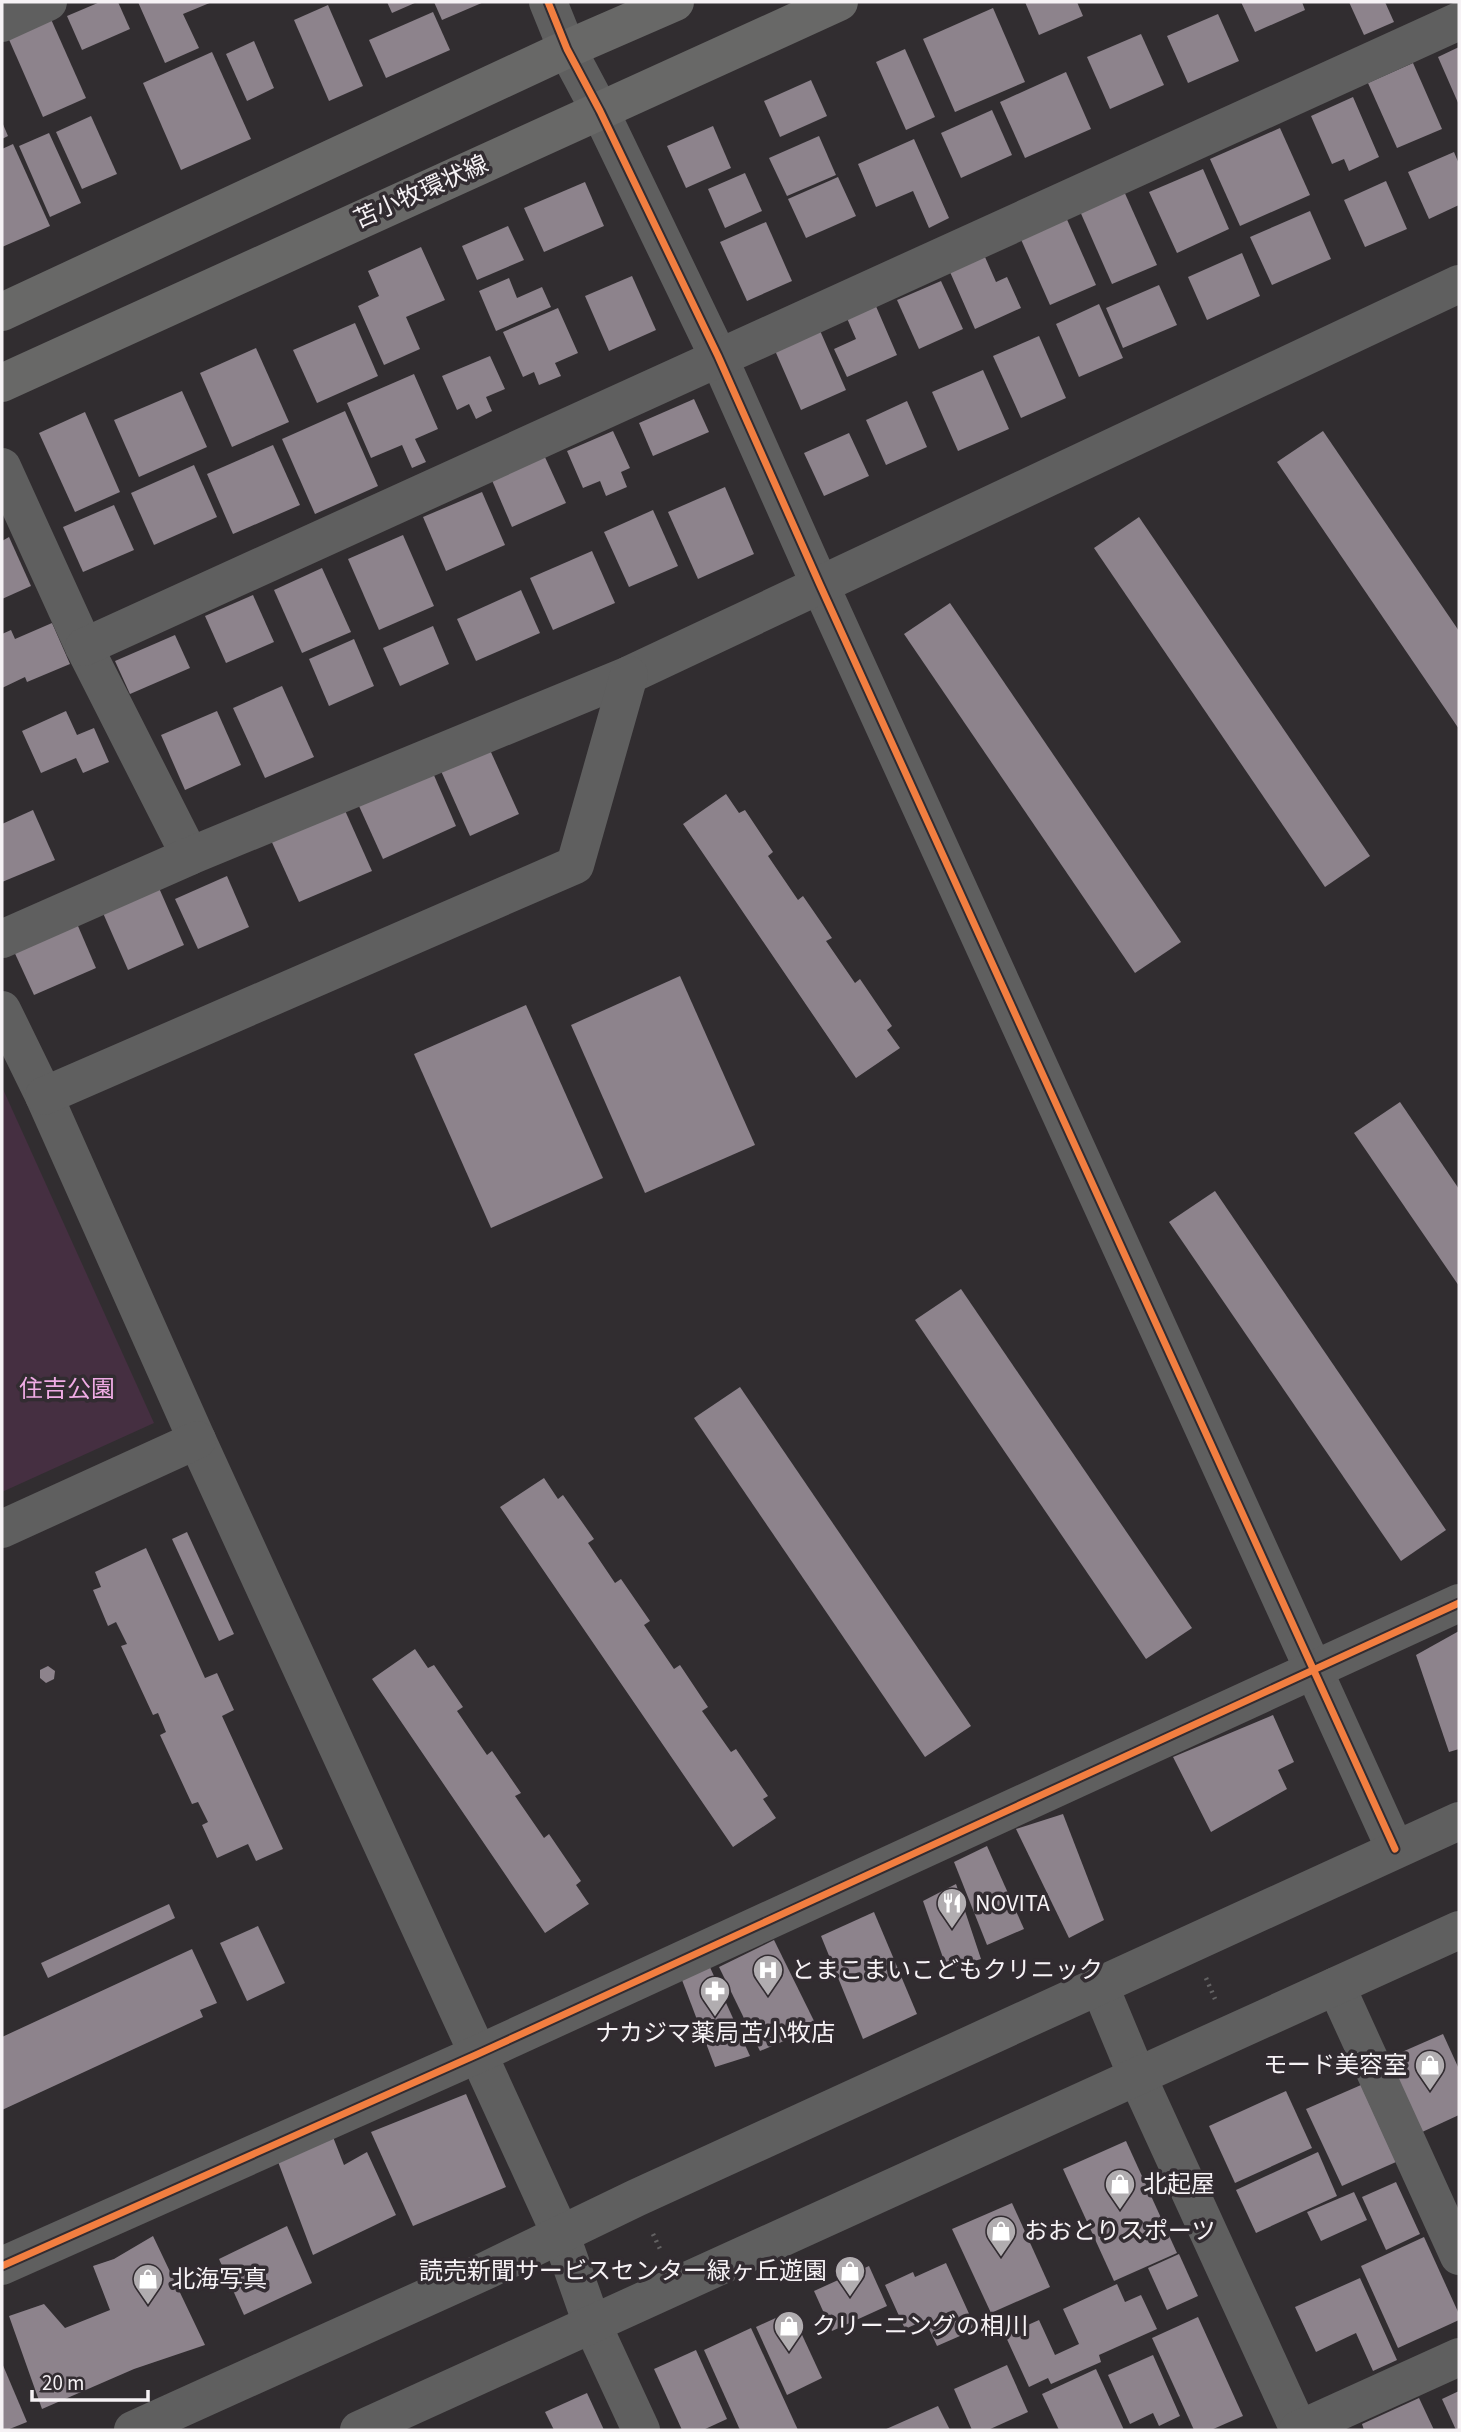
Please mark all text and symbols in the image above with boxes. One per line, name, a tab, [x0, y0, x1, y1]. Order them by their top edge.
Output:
street label: 苫小牧環状線	[348, 147, 494, 237]
park label: 住吉公園	[19, 1372, 115, 1407]
restaurant icon: NOVITA	[935, 1886, 969, 1930]
place label: NOVITA	[975, 1886, 1050, 1921]
hospital icon: とまこまいこどもクリニック	[751, 1953, 785, 1997]
place label: とまこまいこどもクリニック	[791, 1953, 1103, 1988]
pharmacy icon: ナカジマ薬局苫小牧店	[698, 1974, 732, 2018]
place label: ナカジマ薬局苫小牧店	[595, 2016, 835, 2051]
place label: モード美容室	[1263, 2048, 1407, 2083]
shop icon: モード美容室	[1413, 2048, 1447, 2092]
shop icon: 北起屋	[1103, 2167, 1137, 2211]
place label: 北起屋	[1143, 2167, 1215, 2202]
shop icon: おおとりスポーツ	[984, 2214, 1018, 2258]
place label: おおとりスポーツ	[1024, 2214, 1216, 2249]
place label: 読売新聞サービスセンター緑ヶ丘遊園	[419, 2254, 827, 2289]
shop icon: 読売新聞サービスセンター緑ヶ丘遊園	[833, 2254, 867, 2298]
shop icon: 北海写真	[131, 2262, 165, 2306]
place label: 北海写真	[171, 2262, 267, 2297]
shop icon: クリーニングの相川	[772, 2309, 806, 2353]
place label: クリーニングの相川	[812, 2309, 1028, 2344]
scale bar	[32, 2358, 147, 2402]
text: 20 m	[42, 2368, 84, 2398]

